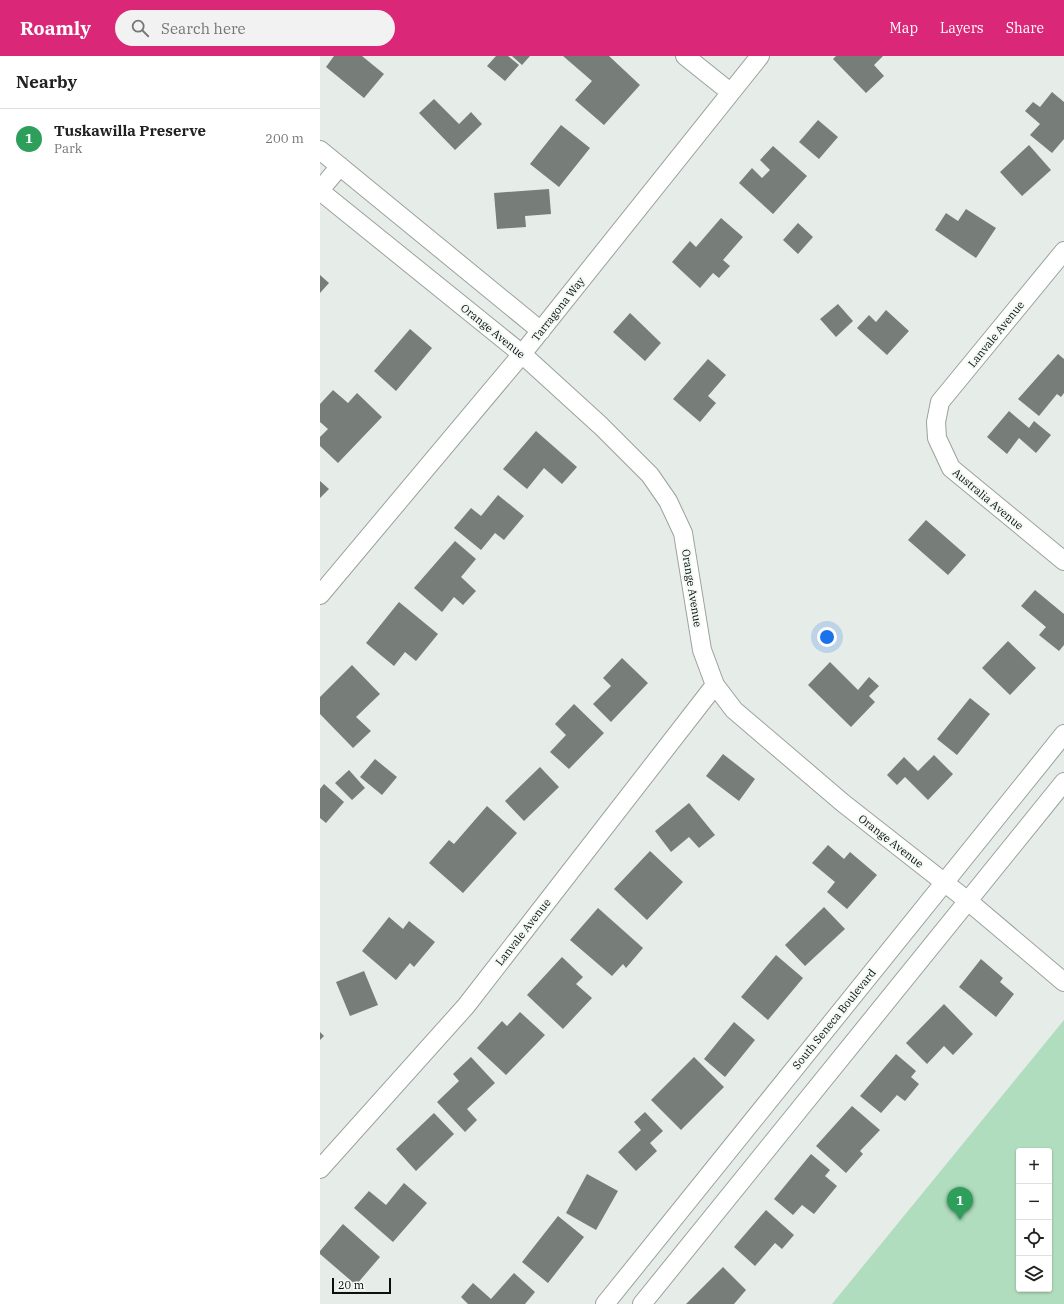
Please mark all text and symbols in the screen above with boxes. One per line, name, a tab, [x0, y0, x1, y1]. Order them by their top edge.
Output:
search box	[115, 10, 395, 46]
text: Roamly	[20, 16, 91, 40]
icon: search	[129, 17, 151, 39]
text: Search here	[161, 19, 246, 38]
text: Map	[890, 19, 918, 37]
text: Layers	[940, 19, 984, 37]
text: Share	[1006, 19, 1044, 37]
text: Nearby	[16, 71, 77, 93]
text: Tuskawilla Preserve	[54, 121, 206, 140]
text: 1	[25, 130, 33, 147]
text: 200 m	[265, 130, 304, 147]
text: Park	[54, 140, 82, 157]
street label: Tarragona Way	[529, 274, 588, 344]
street label: Lanvale Avenue	[965, 298, 1027, 370]
street label: Orange Avenue	[458, 301, 528, 361]
street label: Australia Avenue	[950, 465, 1026, 533]
street label: Orange Avenue	[679, 548, 705, 628]
your location	[817, 627, 837, 647]
street label: Orange Avenue	[856, 811, 926, 871]
street label: Lanvale Avenue	[492, 895, 554, 968]
street label: South Seneca Boulevard	[789, 966, 879, 1072]
map controls	[1016, 1148, 1052, 1292]
button: +	[1016, 1148, 1052, 1184]
button: −	[1016, 1184, 1052, 1220]
pin: 1	[947, 1187, 973, 1220]
button: locate	[1016, 1220, 1052, 1256]
button: layers	[1016, 1256, 1052, 1292]
scale bar	[332, 1276, 391, 1295]
text: 20 m	[338, 1278, 364, 1292]

